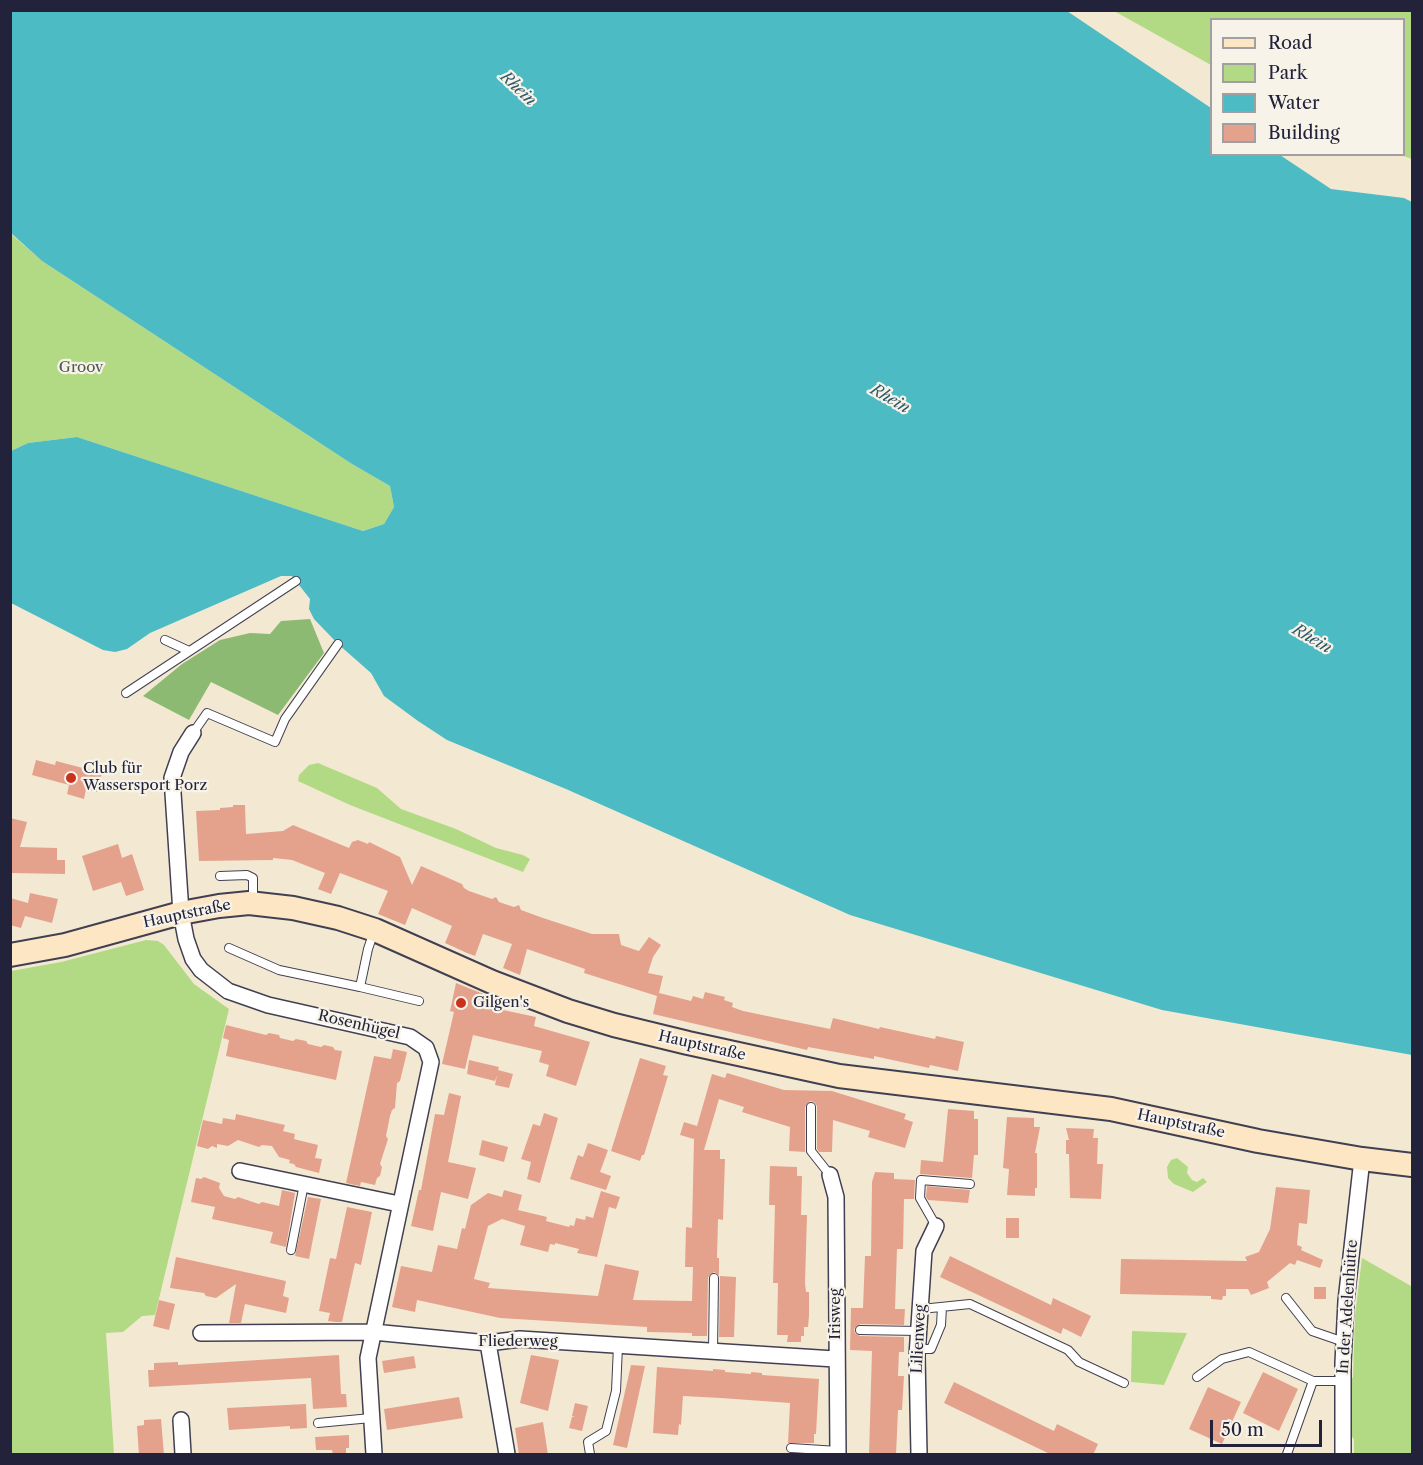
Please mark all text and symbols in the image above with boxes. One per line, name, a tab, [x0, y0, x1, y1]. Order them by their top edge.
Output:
legend	[1210, 18, 1405, 156]
text: Road	[1268, 32, 1313, 54]
text: Park	[1268, 62, 1307, 84]
water label: Rhein	[496, 68, 540, 110]
text: Water	[1268, 92, 1320, 114]
text: Building	[1268, 122, 1340, 144]
park label: Groov	[59, 359, 103, 377]
water label: Rhein	[867, 380, 913, 418]
water label: Rhein	[1289, 620, 1335, 658]
place label: Club für Wassersport Porz	[83, 760, 207, 795]
marker: Club für Wassersport Porz	[64, 771, 78, 785]
street label: Hauptstraße	[142, 896, 232, 932]
place label: Gilgen's	[473, 994, 529, 1012]
marker: Gilgen's	[454, 996, 468, 1010]
street label: Rosenhügel	[316, 1007, 402, 1043]
street label: Hauptstraße	[657, 1027, 747, 1065]
street label: Hauptstraße	[1136, 1106, 1226, 1142]
street label: In der Adelenhütte	[1334, 1239, 1362, 1375]
street label: Irisweg	[827, 1288, 845, 1340]
street label: Lilienweg	[908, 1304, 930, 1374]
street label: Fliederweg	[478, 1333, 558, 1351]
scale bar	[1213, 1408, 1326, 1446]
text: 50 m	[1221, 1419, 1264, 1441]

